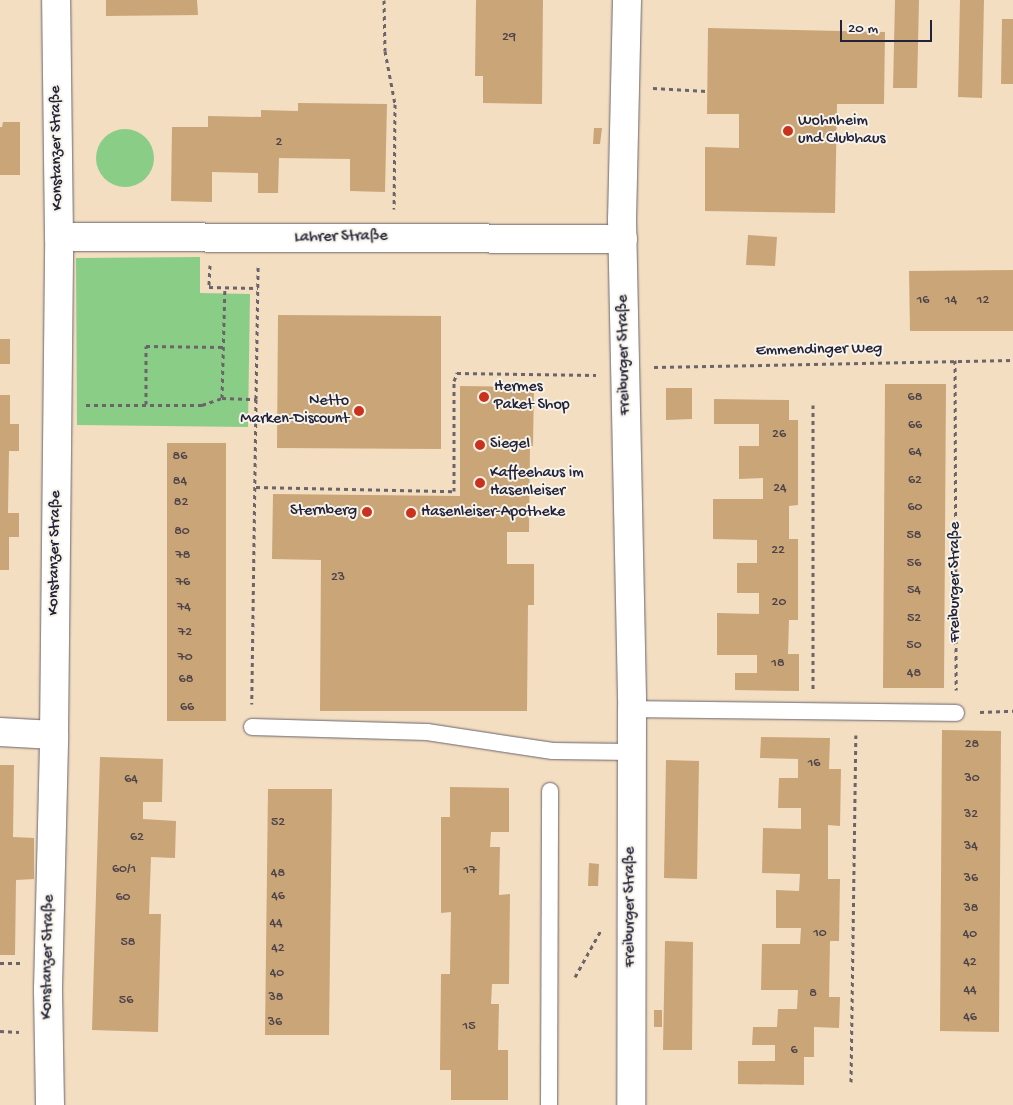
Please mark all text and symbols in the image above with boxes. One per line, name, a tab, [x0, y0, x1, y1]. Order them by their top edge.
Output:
scale bar	[843, 10, 936, 42]
text: 20 m	[848, 20, 878, 38]
house number: 29	[502, 30, 516, 46]
street label: Konstanzer Straße	[47, 85, 69, 211]
place label: Wohnheim und Clubhaus	[798, 112, 885, 150]
marker: Wohnheim und Clubhaus	[782, 125, 794, 137]
house number: 2	[276, 135, 282, 151]
street label: Lahrer Straße	[294, 228, 388, 248]
house number: 16	[917, 293, 929, 309]
house number: 14	[945, 293, 957, 309]
house number: 12	[977, 293, 989, 309]
street label: Freiburger Straße	[614, 295, 636, 415]
street label: Emmendinger Weg	[755, 340, 883, 362]
place label: Hermes Paket Shop	[494, 378, 570, 416]
house number: 68	[908, 390, 922, 406]
marker: Hermes Paket Shop	[478, 391, 490, 403]
place label: Netto Marken-Discount	[240, 392, 349, 430]
marker: Netto Marken-Discount	[353, 405, 365, 417]
house number: 66	[908, 418, 922, 434]
house number: 26	[772, 427, 786, 443]
place label: Siegel	[490, 435, 530, 455]
marker: Siegel	[474, 439, 486, 451]
house number: 64	[908, 445, 922, 461]
house number: 86	[173, 449, 187, 465]
place label: Kaffeehaus im Hasenleiser	[490, 464, 584, 502]
house number: 62	[908, 473, 922, 489]
house number: 84	[173, 474, 187, 490]
marker: Kaffeehaus im Hasenleiser	[474, 477, 486, 489]
house number: 24	[773, 481, 787, 497]
street label: Konstanzer Straße	[45, 490, 67, 616]
house number: 82	[174, 495, 188, 511]
house number: 60	[907, 500, 923, 516]
place label: Sternberg	[290, 502, 357, 522]
place label: Hasenleiser-Apotheke	[421, 503, 565, 523]
marker: Sternberg	[361, 506, 373, 518]
marker: Hasenleiser-Apotheke	[405, 507, 417, 519]
street label: Freiburger Straße	[946, 522, 966, 642]
house number: 80	[174, 524, 190, 540]
house number: 58	[906, 528, 922, 544]
house number: 22	[771, 543, 785, 559]
house number: 78	[176, 548, 190, 564]
house number: 56	[907, 556, 921, 572]
house number: 23	[331, 570, 345, 586]
house number: 76	[176, 575, 190, 591]
house number: 54	[907, 583, 921, 599]
house number: 20	[772, 595, 786, 611]
house number: 74	[177, 600, 191, 616]
house number: 52	[907, 611, 921, 627]
house number: 72	[178, 625, 192, 641]
house number: 50	[906, 638, 922, 654]
house number: 70	[177, 650, 193, 666]
house number: 18	[771, 656, 785, 672]
house number: 48	[907, 666, 921, 682]
house number: 68	[179, 672, 193, 688]
house number: 66	[180, 700, 194, 716]
house number: 28	[965, 737, 979, 753]
house number: 16	[808, 756, 820, 772]
house number: 30	[964, 771, 980, 787]
house number: 64	[124, 772, 138, 788]
house number: 32	[964, 807, 978, 823]
house number: 52	[271, 815, 285, 831]
house number: 62	[130, 830, 144, 846]
house number: 34	[964, 839, 978, 855]
street label: Freiburger Straße	[621, 847, 641, 967]
house number: 60/1	[112, 862, 136, 878]
house number: 17	[464, 863, 476, 879]
house number: 48	[271, 866, 285, 882]
house number: 36	[964, 871, 978, 887]
house number: 46	[271, 889, 285, 905]
house number: 60	[115, 890, 131, 906]
street label: Konstanzer Straße	[38, 894, 60, 1020]
house number: 38	[964, 901, 978, 917]
house number: 44	[269, 916, 283, 932]
house number: 10	[813, 926, 827, 942]
house number: 40	[963, 927, 977, 943]
house number: 58	[120, 935, 136, 951]
house number: 42	[271, 941, 285, 957]
house number: 42	[963, 955, 977, 971]
house number: 40	[270, 966, 284, 982]
house number: 44	[963, 983, 977, 999]
house number: 8	[809, 986, 817, 1002]
house number: 38	[269, 990, 283, 1006]
house number: 56	[119, 993, 133, 1009]
house number: 46	[963, 1010, 977, 1026]
house number: 36	[268, 1015, 282, 1031]
house number: 15	[462, 1019, 476, 1035]
house number: 6	[790, 1043, 798, 1059]

